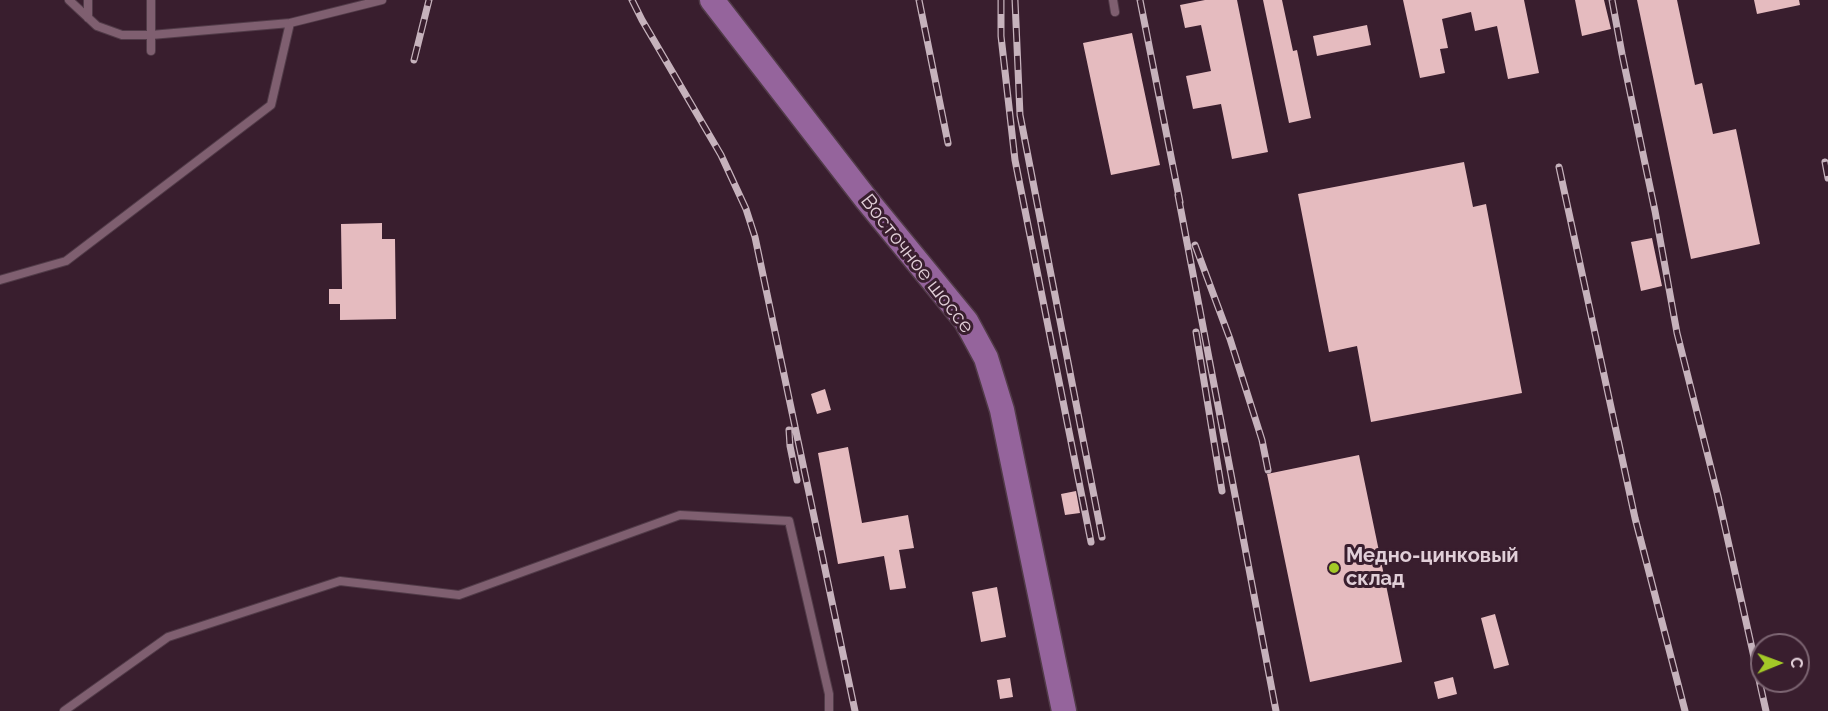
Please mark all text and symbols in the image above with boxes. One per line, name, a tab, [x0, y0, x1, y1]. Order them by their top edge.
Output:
street label: Восточное шоссе	[855, 190, 979, 338]
place label: Медно-цинковый склад	[1346, 544, 1519, 591]
marker: Медно-цинковый склад	[1327, 561, 1341, 575]
north arrow	[1750, 633, 1810, 693]
text: С	[1787, 657, 1806, 668]

